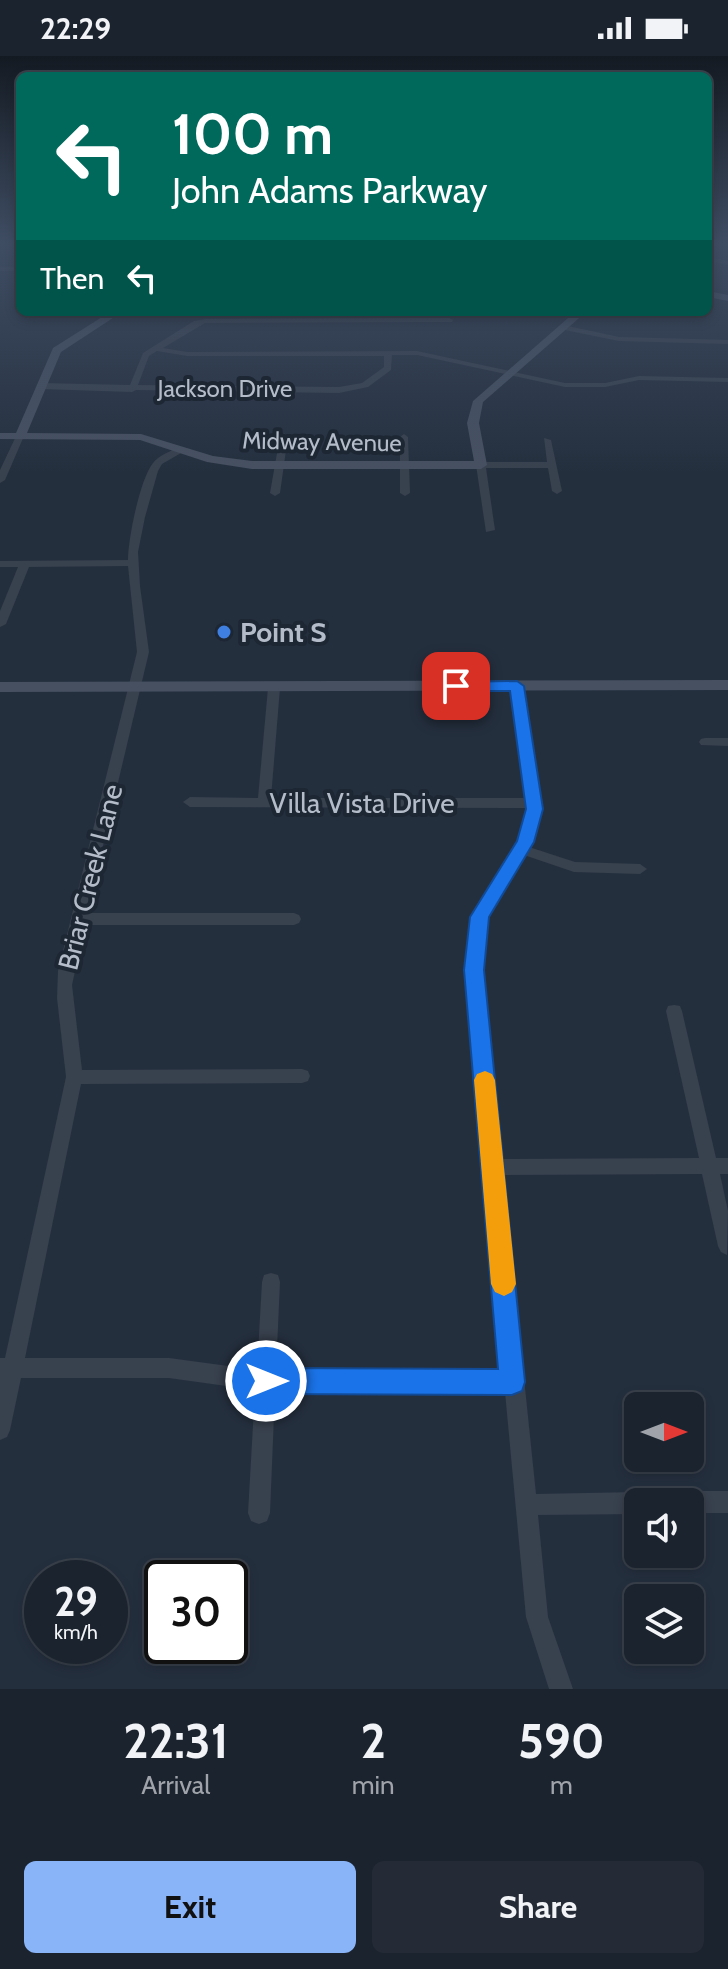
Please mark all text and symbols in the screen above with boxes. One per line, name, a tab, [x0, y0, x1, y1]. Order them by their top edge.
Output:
text: 22:29	[40, 10, 111, 47]
text: 100 m	[172, 100, 333, 168]
icon: left	[40, 104, 144, 208]
text: John Adams Parkway	[172, 168, 487, 212]
icon: left	[120, 256, 164, 300]
text: Then	[40, 260, 104, 297]
street label: Jackson Drive	[157, 374, 292, 403]
street label: Midway Avenue	[242, 426, 402, 457]
place label: Point S	[240, 615, 327, 649]
marker: Point S	[215, 623, 233, 641]
pin	[422, 652, 490, 720]
icon: arrive	[434, 664, 478, 708]
street label: Briar Creek Lane	[50, 780, 130, 974]
street label: Villa Vista Drive	[269, 786, 455, 820]
position arrow	[224, 1339, 308, 1423]
north arrow	[624, 1392, 704, 1472]
map controls	[624, 1392, 704, 1664]
button: sound	[624, 1488, 704, 1568]
speed limit sign: 30	[144, 1560, 248, 1664]
text: 29	[54, 1577, 98, 1626]
button: layers	[624, 1584, 704, 1664]
text: km/h	[54, 1620, 98, 1644]
text: 22:31	[123, 1712, 228, 1770]
text: 2	[360, 1712, 386, 1770]
text: 590	[518, 1712, 605, 1770]
text: Arrival	[141, 1769, 210, 1801]
text: min	[352, 1769, 395, 1801]
text: m	[550, 1769, 573, 1801]
button: Exit	[24, 1861, 356, 1953]
button: Share	[372, 1861, 704, 1953]

